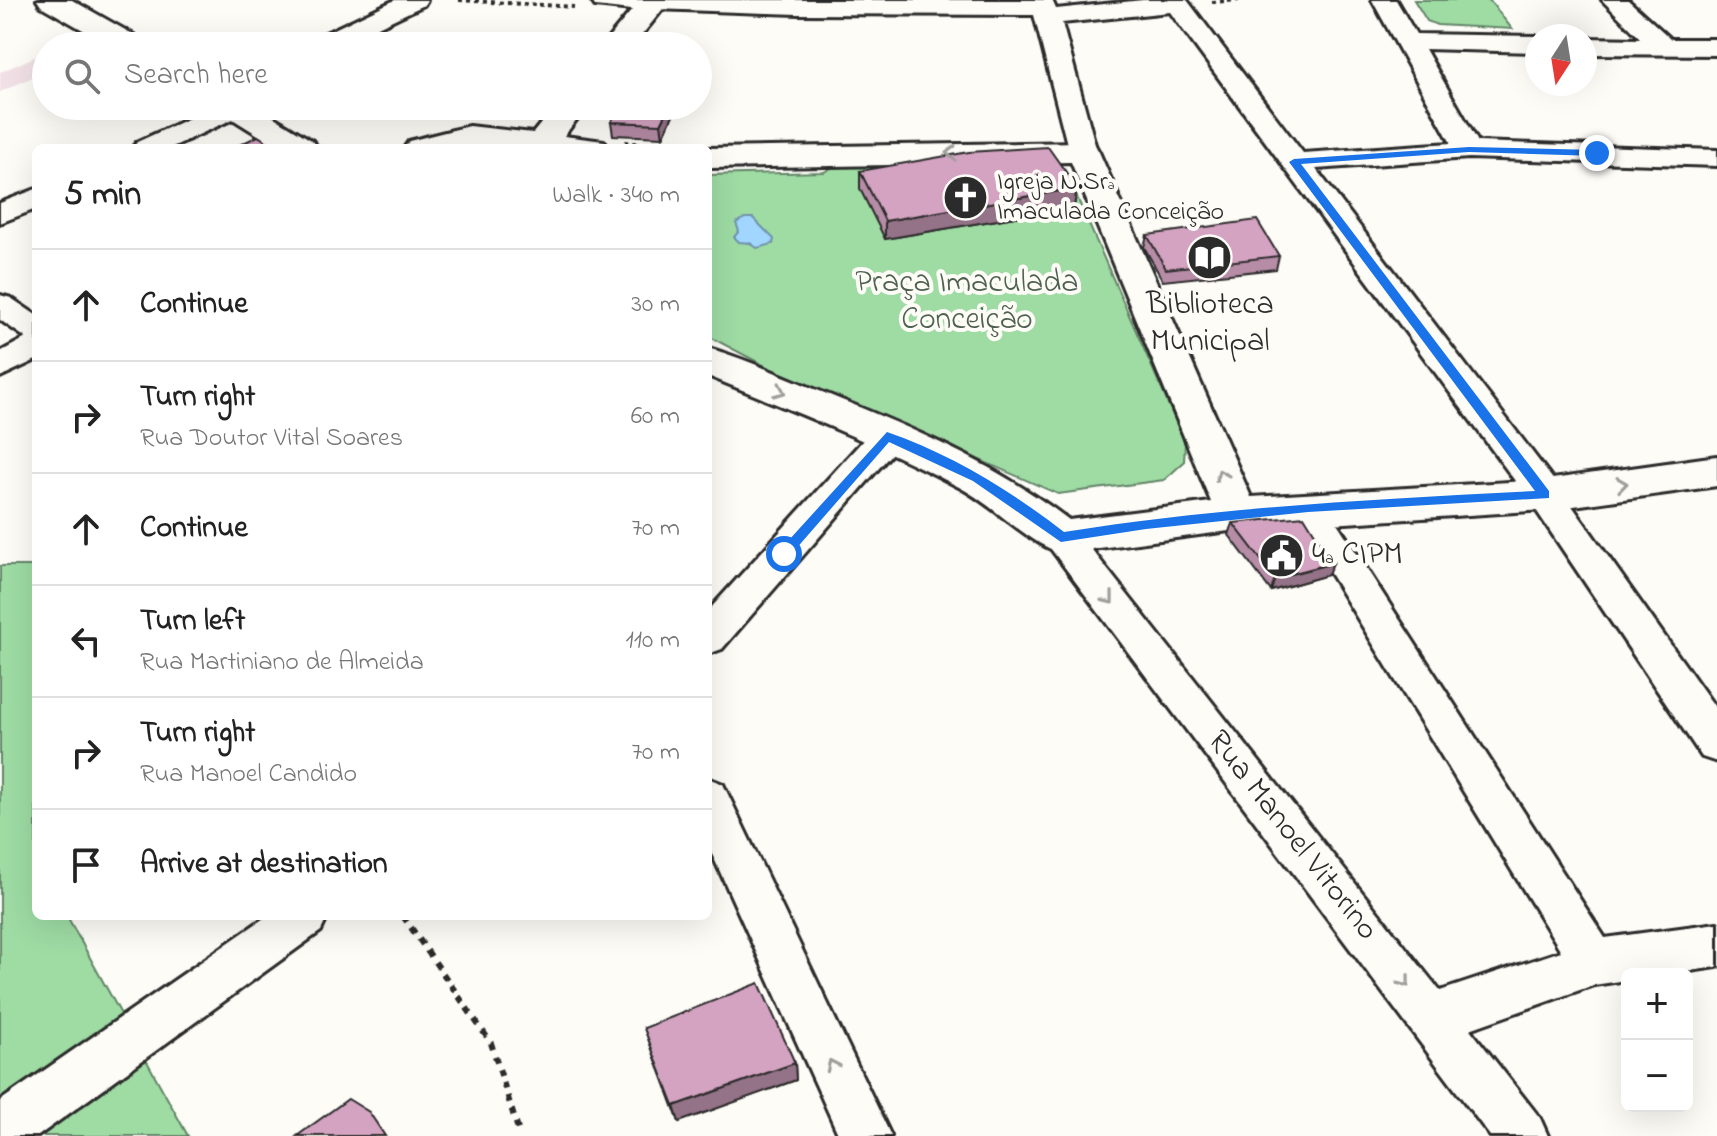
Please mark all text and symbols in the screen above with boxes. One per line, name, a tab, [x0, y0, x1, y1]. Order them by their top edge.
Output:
north arrow	[1525, 24, 1597, 96]
search box	[32, 32, 712, 120]
icon: search	[60, 54, 104, 98]
text: Search here	[124, 54, 268, 98]
route end	[1579, 135, 1615, 171]
one-way arrow	[944, 144, 957, 161]
place label: Igreja N.Srª Imaculada Conceição	[997, 164, 1224, 232]
text: 5 min	[64, 171, 141, 221]
church icon: Igreja N.Srª Imaculada Conceição	[942, 174, 990, 222]
text: Walk · 340 m	[552, 177, 680, 215]
library icon: Biblioteca Municipal	[1186, 234, 1234, 282]
park label: Praça Imaculada Conceição	[855, 260, 1079, 344]
place label: Biblioteca Municipal	[1145, 282, 1274, 366]
icon: ahead	[64, 283, 108, 327]
text: Continue	[140, 283, 248, 327]
text: 30 m	[631, 286, 680, 324]
text: Turn right	[140, 376, 255, 420]
one-way arrow	[772, 381, 786, 398]
icon: right	[64, 395, 108, 439]
text: 60 m	[631, 398, 680, 436]
text: Rua Doutor Vital Soares	[140, 420, 403, 458]
one-way arrow	[1214, 469, 1230, 483]
one-way arrow	[1615, 476, 1629, 493]
icon: ahead	[64, 507, 108, 551]
text: Continue	[140, 507, 248, 551]
text: 70 m	[631, 510, 680, 548]
public building icon: 4ª CIPM	[1257, 531, 1305, 579]
place label: 4ª CIPM	[1312, 532, 1403, 579]
route start	[766, 536, 802, 572]
one-way arrow	[1100, 590, 1114, 605]
text: Turn left	[140, 600, 245, 644]
icon: left	[64, 619, 108, 663]
text: 110 m	[626, 622, 680, 660]
text: Rua Martiniano de Almeida	[140, 644, 424, 682]
text: Turn right	[140, 712, 255, 756]
street label: Rua Manoel Vitorino	[1195, 721, 1389, 951]
icon: right	[64, 731, 108, 775]
text: 70 m	[631, 734, 680, 772]
text: Rua Manoel Candido	[140, 756, 357, 794]
icon: arrive	[64, 843, 108, 887]
text: Arrive at destination	[140, 843, 388, 887]
map controls	[1621, 968, 1693, 1112]
button: +	[1621, 968, 1693, 1040]
one-way arrow	[1396, 973, 1410, 988]
button: −	[1621, 1040, 1693, 1112]
one-way arrow	[826, 1059, 842, 1074]

